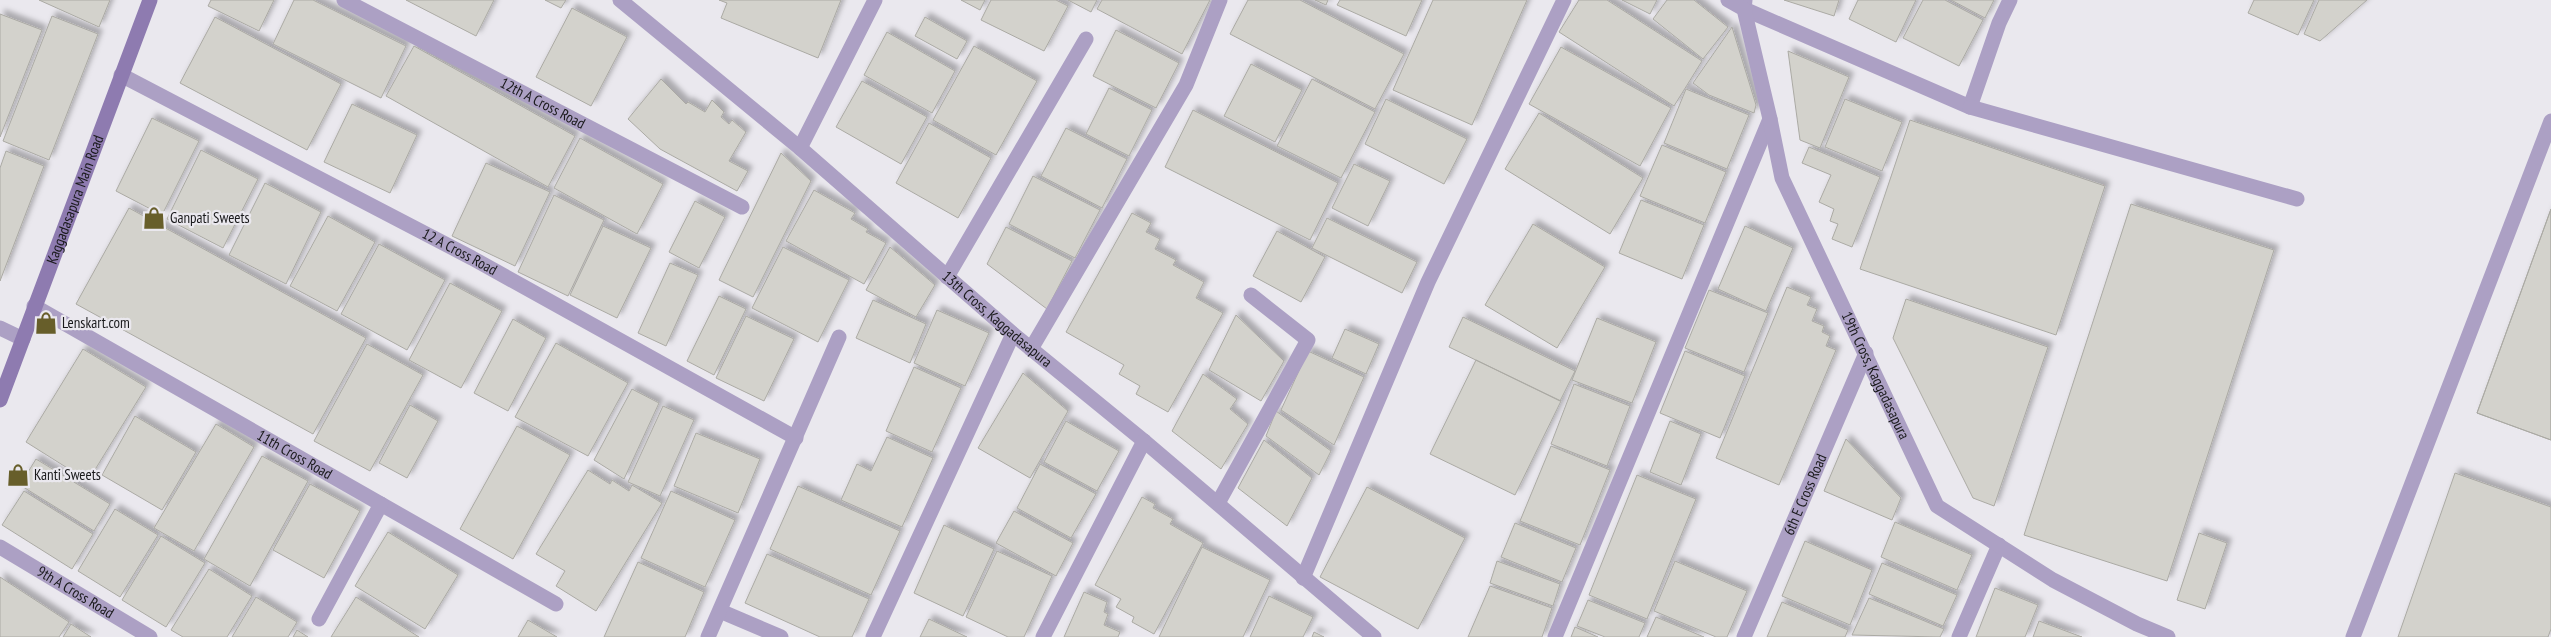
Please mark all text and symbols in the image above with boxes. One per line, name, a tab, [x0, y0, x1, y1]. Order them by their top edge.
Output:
street label: 12th A Cross Road	[497, 73, 589, 133]
street label: Kaggadasapura Main Road	[42, 132, 108, 267]
shop icon: Ganpati Sweets	[141, 205, 167, 231]
place label: Ganpati Sweets	[170, 208, 250, 227]
street label: 12 A Cross Road	[419, 224, 501, 279]
street label: 13th Cross, Kaggadasapura	[938, 266, 1056, 371]
street label: 19th Cross, Kaggadasapura	[1838, 308, 1914, 442]
shop icon: Lenskart.com	[33, 310, 59, 336]
place label: Lenskart.com	[62, 313, 130, 332]
street label: 11th Cross Road	[254, 425, 336, 483]
street label: 6th E Cross Road	[1779, 451, 1831, 538]
shop icon: Kanti Sweets	[5, 462, 31, 488]
place label: Kanti Sweets	[34, 465, 101, 484]
street label: 9th A Cross Road	[34, 561, 118, 622]

